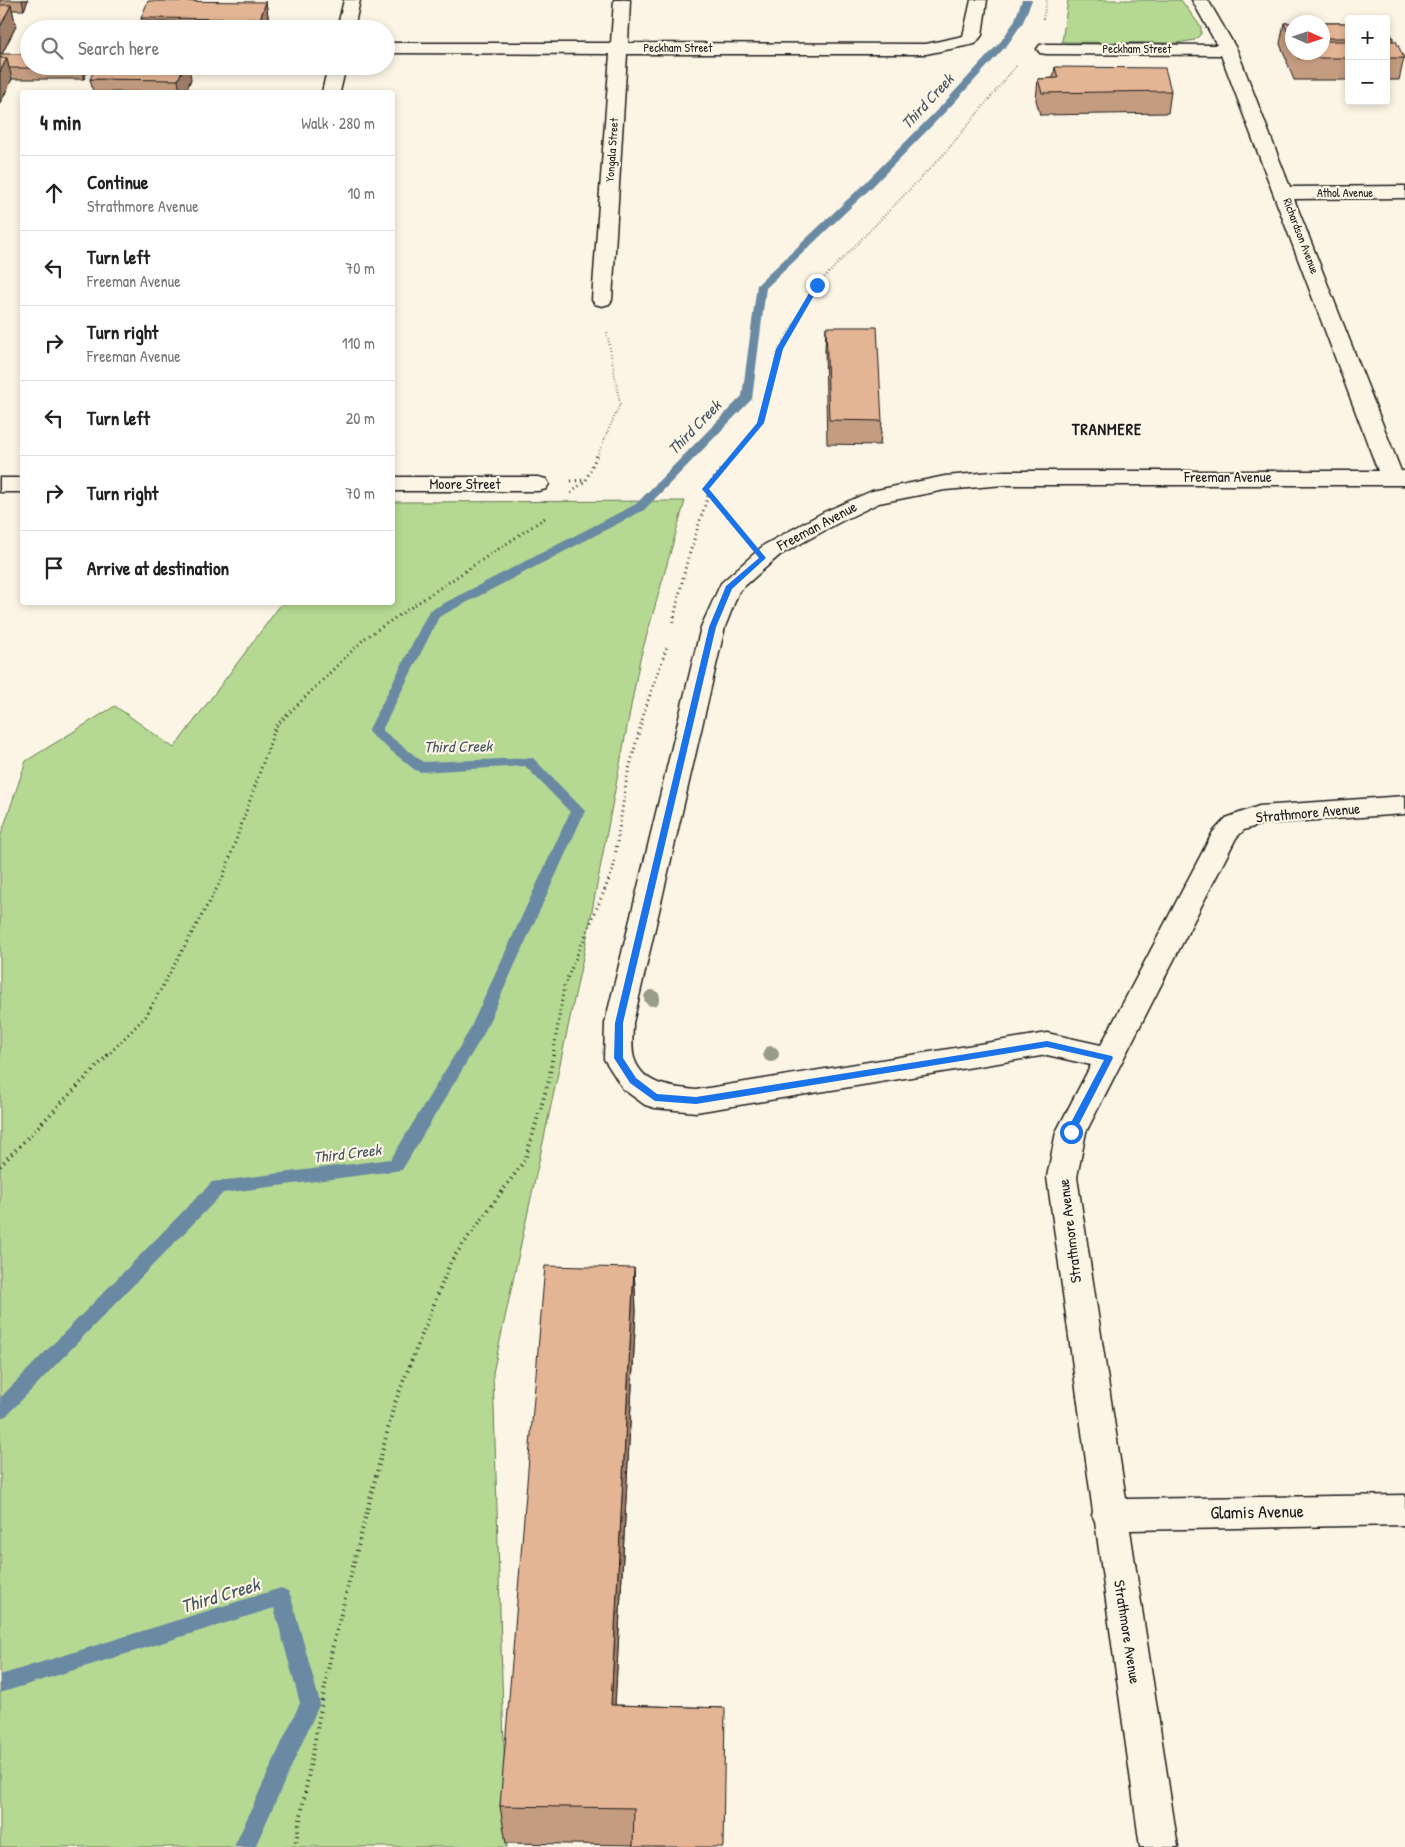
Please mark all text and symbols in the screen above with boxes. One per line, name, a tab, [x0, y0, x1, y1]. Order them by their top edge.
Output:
north arrow	[1285, 15, 1330, 60]
map controls	[1345, 15, 1390, 105]
button: +	[1345, 15, 1390, 60]
search box	[20, 20, 395, 75]
icon: search	[38, 34, 66, 62]
text: Search here	[78, 35, 159, 61]
street label: Peckham Street	[644, 39, 713, 56]
street label: Peckham Street	[1103, 40, 1172, 57]
button: −	[1345, 60, 1390, 105]
water label: Third Creek	[896, 68, 959, 133]
text: 4 min	[40, 108, 81, 137]
text: Walk · 280 m	[301, 112, 375, 134]
street label: Yongala Street	[601, 116, 622, 183]
text: Continue	[87, 169, 148, 195]
icon: ahead	[40, 179, 68, 207]
text: 10 m	[347, 182, 375, 204]
street label: Athol Avenue	[1317, 184, 1373, 201]
text: Strathmore Avenue	[87, 195, 199, 217]
street label: Richardson Avenue	[1279, 195, 1324, 276]
text: Turn left	[87, 244, 150, 270]
icon: left	[40, 254, 68, 282]
text: 70 m	[345, 257, 375, 279]
text: Freeman Avenue	[87, 270, 181, 292]
route end	[806, 274, 829, 297]
text: Turn right	[87, 319, 158, 345]
icon: right	[40, 329, 68, 357]
text: 110 m	[342, 332, 375, 354]
text: Freeman Avenue	[87, 345, 181, 367]
water label: Third Creek	[662, 394, 727, 459]
icon: left	[40, 404, 68, 432]
text: Turn left	[87, 405, 150, 431]
text: 20 m	[346, 407, 375, 429]
district label: TRANMERE	[1071, 418, 1142, 440]
street label: Freeman Avenue	[1183, 466, 1272, 487]
street label: Moore Street	[429, 473, 501, 494]
icon: right	[40, 479, 68, 507]
text: Turn right	[87, 480, 158, 506]
text: 70 m	[345, 482, 375, 504]
street label: Freeman Avenue	[772, 496, 860, 556]
icon: arrive	[40, 554, 68, 582]
text: Arrive at destination	[87, 555, 229, 581]
water label: Third Creek	[424, 734, 494, 758]
street label: Strathmore Avenue	[1255, 797, 1361, 828]
route start	[1060, 1121, 1083, 1144]
water label: Third Creek	[312, 1138, 384, 1168]
street label: Strathmore Avenue	[1053, 1178, 1086, 1284]
street label: Glamis Avenue	[1210, 1498, 1304, 1525]
water label: Third Creek	[177, 1570, 265, 1619]
street label: Strathmore Avenue	[1109, 1579, 1146, 1685]

